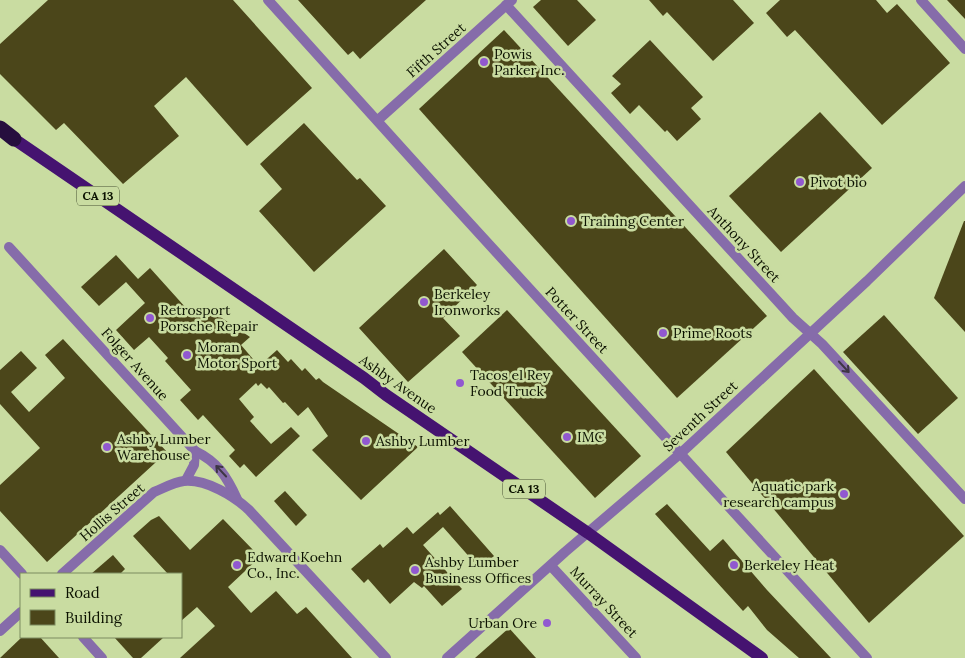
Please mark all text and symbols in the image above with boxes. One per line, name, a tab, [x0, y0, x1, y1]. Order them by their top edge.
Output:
street label: Fifth Street	[403, 18, 470, 81]
place label: Powis Parker Inc.	[494, 45, 564, 79]
marker: Powis Parker Inc.	[478, 56, 490, 68]
place label: Pivot bio	[810, 173, 867, 191]
marker: Pivot bio	[794, 176, 806, 188]
road number: CA 13	[77, 187, 119, 206]
street label: Anthony Street	[703, 201, 784, 287]
place label: Training Center	[581, 212, 684, 230]
marker: Training Center	[565, 215, 577, 227]
street label: Potter Street	[542, 283, 613, 357]
place label: Berkeley Ironworks	[434, 285, 500, 319]
marker: Berkeley Ironworks	[418, 296, 430, 308]
place label: Retrosport Porsche Repair	[160, 301, 258, 335]
marker: Retrosport Porsche Repair	[144, 312, 156, 324]
street label: Folger Avenue	[98, 324, 173, 405]
place label: Prime Roots	[673, 324, 752, 342]
marker: Prime Roots	[657, 327, 669, 339]
place label: Moran Motor Sport	[197, 338, 278, 372]
marker: Moran Motor Sport	[181, 349, 193, 361]
street label: Ashby Avenue	[355, 350, 440, 417]
one-way arrow	[838, 361, 850, 374]
place label: Tacos el Rey Food Truck	[470, 366, 551, 400]
street label: Seventh Street	[659, 376, 742, 455]
marker: Tacos el Rey Food Truck	[454, 377, 466, 389]
place label: IMC	[577, 428, 604, 446]
place label: Ashby Lumber Warehouse	[116, 430, 211, 464]
marker: IMC	[561, 431, 573, 443]
place label: Ashby Lumber	[375, 432, 470, 450]
marker: Ashby Lumber	[360, 435, 372, 447]
marker: Ashby Lumber Warehouse	[101, 441, 113, 453]
one-way arrow	[215, 465, 227, 478]
place label: Aquatic park research campus	[723, 477, 834, 511]
street label: Hollis Street	[76, 479, 149, 545]
road number: CA 13	[503, 479, 545, 498]
marker: Aquatic park research campus	[838, 488, 850, 500]
place label: Edward Koehn Co., Inc.	[247, 548, 343, 582]
place label: Ashby Lumber Business Offices	[424, 553, 531, 587]
place label: Berkeley Heat	[744, 556, 835, 574]
marker: Edward Koehn Co., Inc.	[231, 559, 243, 571]
marker: Berkeley Heat	[728, 559, 740, 571]
street label: Murray Street	[566, 563, 642, 642]
marker: Ashby Lumber Business Offices	[409, 564, 421, 576]
legend	[20, 573, 182, 638]
text: Road	[65, 583, 100, 602]
text: Building	[65, 608, 123, 627]
place label: Urban Ore	[468, 614, 537, 632]
marker: Urban Ore	[541, 617, 553, 629]

